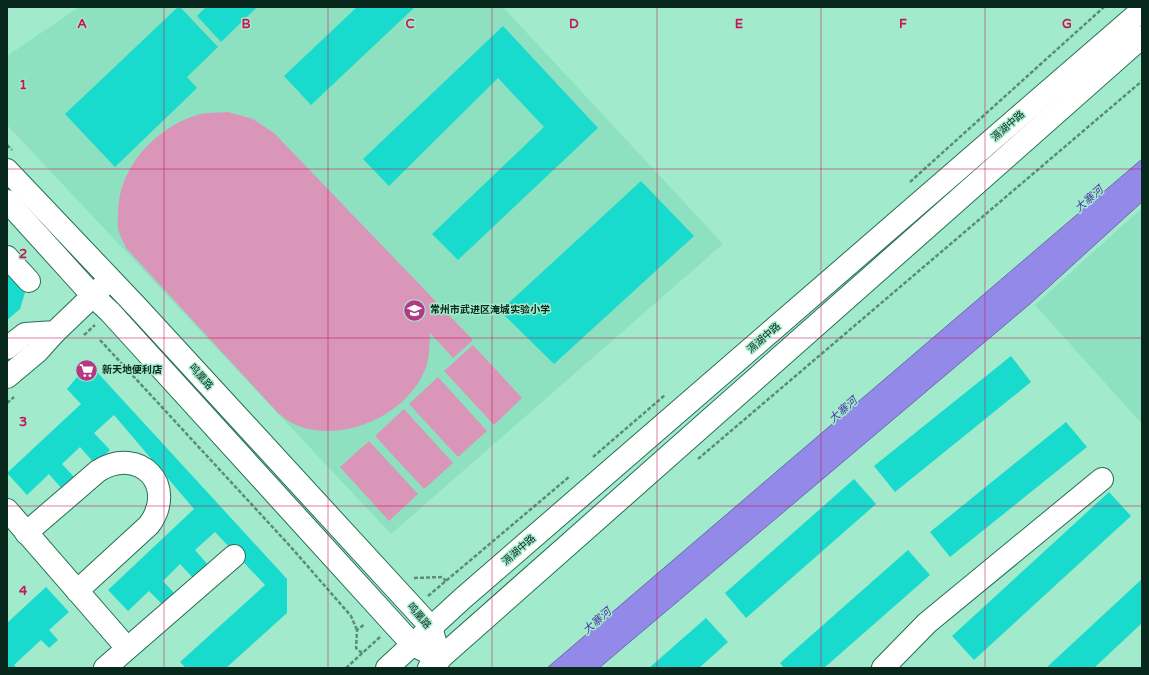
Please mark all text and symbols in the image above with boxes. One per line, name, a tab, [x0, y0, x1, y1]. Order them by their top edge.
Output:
text: A	[77, 16, 87, 32]
text: B	[241, 16, 251, 32]
text: C	[405, 16, 415, 32]
text: D	[569, 16, 579, 32]
text: E	[735, 16, 743, 32]
text: F	[899, 16, 907, 32]
text: G	[1062, 16, 1072, 32]
text: 1	[19, 77, 27, 93]
street label: 滆湖中路	[989, 108, 1027, 144]
water label: 大寨河	[1072, 182, 1107, 215]
text: 2	[19, 246, 27, 262]
school or university icon: 常州市武进区淹城实验小学	[401, 297, 427, 323]
place label: 常州市武进区淹城实验小学	[430, 303, 550, 316]
street label: 滆湖中路	[745, 320, 783, 356]
supermarket icon: 新天地便利店	[73, 357, 99, 383]
street label: 鸣凰路	[187, 362, 215, 392]
place label: 新天地便利店	[102, 364, 162, 376]
water label: 大寨河	[826, 393, 861, 426]
text: 3	[19, 414, 27, 430]
street label: 滆湖中路	[500, 532, 538, 568]
text: 4	[19, 583, 28, 599]
street label: 鸣凰路	[405, 601, 433, 631]
water label: 大寨河	[580, 604, 615, 637]

